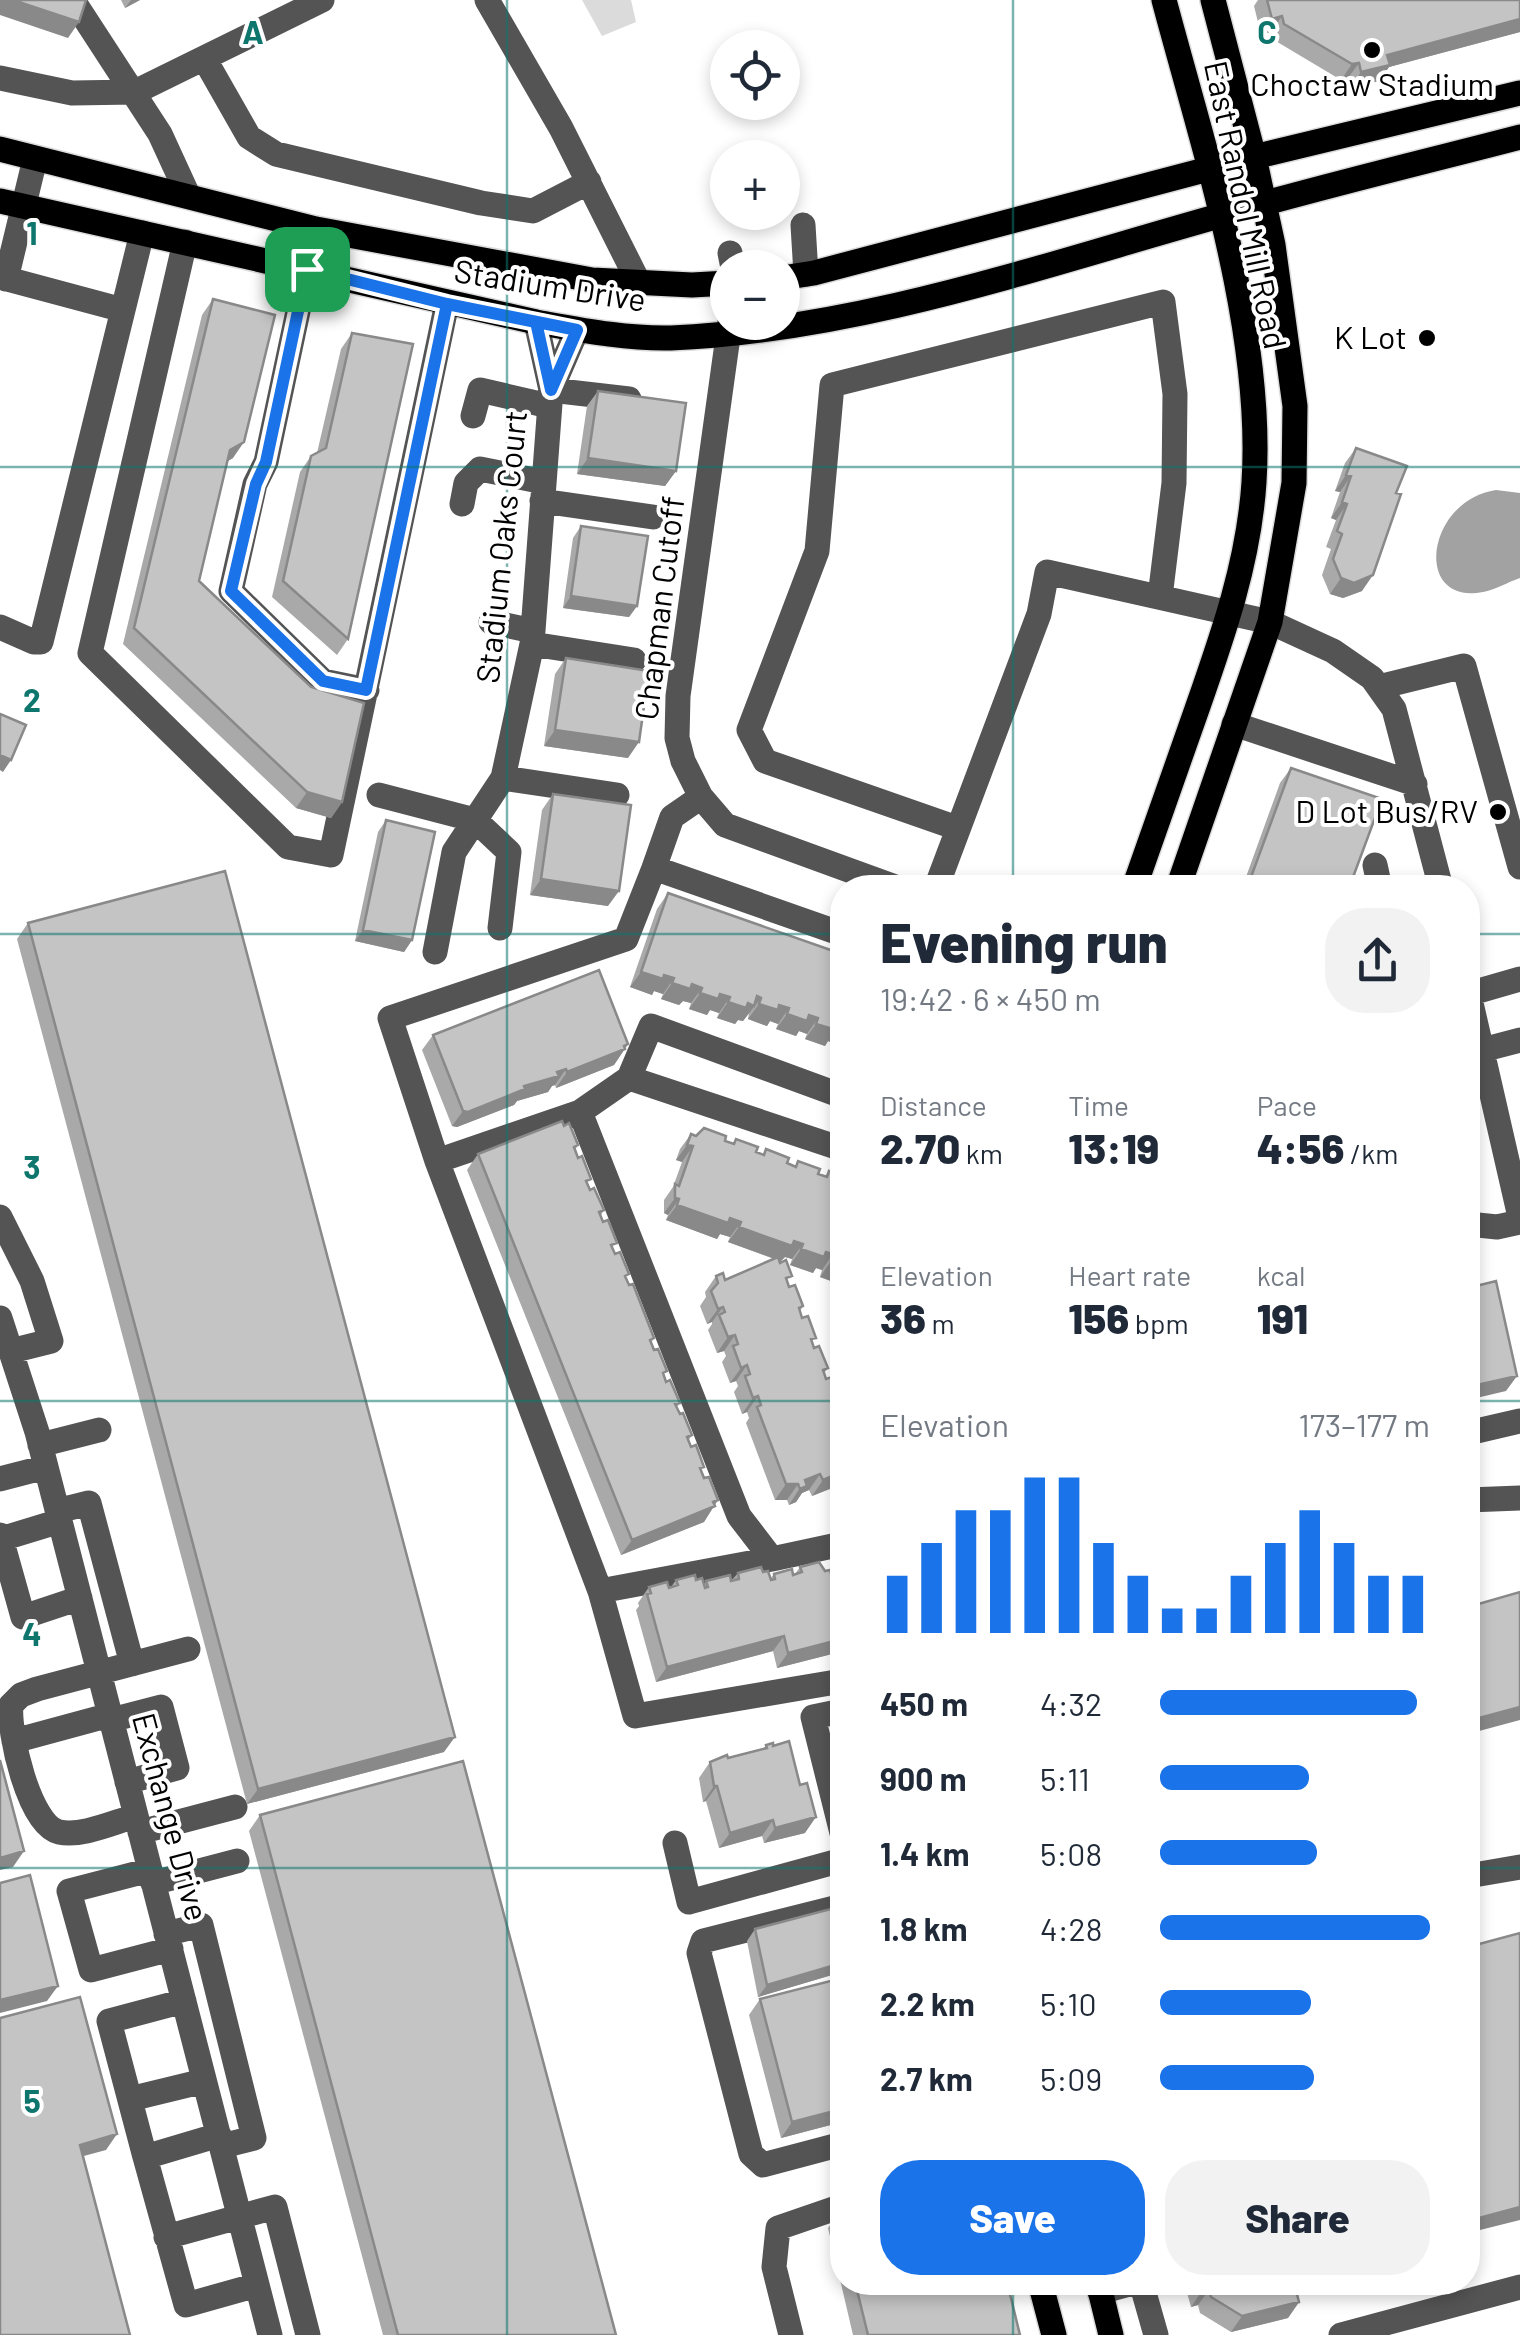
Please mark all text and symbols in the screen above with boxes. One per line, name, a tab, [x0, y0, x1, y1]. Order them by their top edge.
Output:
text: A	[242, 12, 264, 50]
text: C	[1257, 12, 1277, 50]
map controls	[710, 30, 800, 340]
button: locate	[710, 30, 800, 120]
marker: Choctaw Stadium	[1361, 39, 1383, 61]
street label: East Randol Mill Road	[1198, 57, 1296, 352]
place label: Choctaw Stadium	[1250, 64, 1494, 102]
button: +	[710, 140, 800, 230]
text: 1	[26, 213, 38, 251]
pin	[265, 227, 350, 312]
icon: arrive	[280, 242, 335, 297]
street label: Stadium Drive	[452, 250, 649, 318]
button: −	[710, 250, 800, 340]
place label: K Lot	[1334, 317, 1407, 355]
marker: K Lot	[1416, 327, 1438, 349]
street label: Stadium Oaks Court	[467, 409, 533, 685]
street label: Chapman Cutoff	[625, 494, 691, 722]
text: 2	[23, 680, 41, 718]
place label: D Lot Bus/RV	[1295, 791, 1478, 829]
marker: D Lot Bus/RV	[1487, 801, 1509, 823]
text: Evening run	[880, 908, 1168, 974]
button: share	[1325, 908, 1430, 1013]
text: 19:42 · 6 × 450 m	[880, 979, 1101, 1017]
text: Distance	[880, 1088, 987, 1122]
text: Time	[1068, 1088, 1129, 1122]
text: Pace	[1257, 1088, 1317, 1122]
text: 2.70	[880, 1122, 960, 1172]
text: 13:19	[1068, 1122, 1159, 1172]
text: 4:56	[1257, 1122, 1344, 1172]
text: km	[960, 1136, 1003, 1170]
text: /km	[1344, 1136, 1398, 1170]
text: 3	[23, 1147, 41, 1185]
text: Elevation	[880, 1258, 993, 1292]
text: Heart rate	[1068, 1258, 1191, 1292]
text: kcal	[1257, 1258, 1305, 1292]
text: 36	[880, 1292, 926, 1342]
text: 156	[1068, 1292, 1129, 1342]
text: 191	[1257, 1292, 1308, 1342]
text: m	[926, 1306, 955, 1340]
text: bpm	[1129, 1306, 1189, 1340]
text: Elevation	[880, 1405, 1009, 1443]
text: 173–177 m	[1298, 1405, 1430, 1443]
text: 4	[22, 1614, 42, 1652]
text: 450 m	[880, 1684, 968, 1722]
text: 4:32	[1040, 1684, 1102, 1722]
street label: Exchange Drive	[126, 1709, 218, 1924]
text: 900 m	[880, 1759, 967, 1797]
text: 5:11	[1040, 1759, 1090, 1797]
text: 1.4 km	[880, 1834, 970, 1872]
text: 5:08	[1040, 1834, 1102, 1872]
text: 1.8 km	[880, 1909, 967, 1947]
text: 4:28	[1040, 1909, 1102, 1947]
text: 2.2 km	[880, 1984, 975, 2022]
text: 5:10	[1040, 1984, 1097, 2022]
text: 2.7 km	[880, 2059, 973, 2097]
text: 5:09	[1040, 2059, 1102, 2097]
text: 5	[23, 2081, 41, 2119]
button: Save	[880, 2160, 1145, 2275]
button: Share	[1165, 2160, 1430, 2275]

